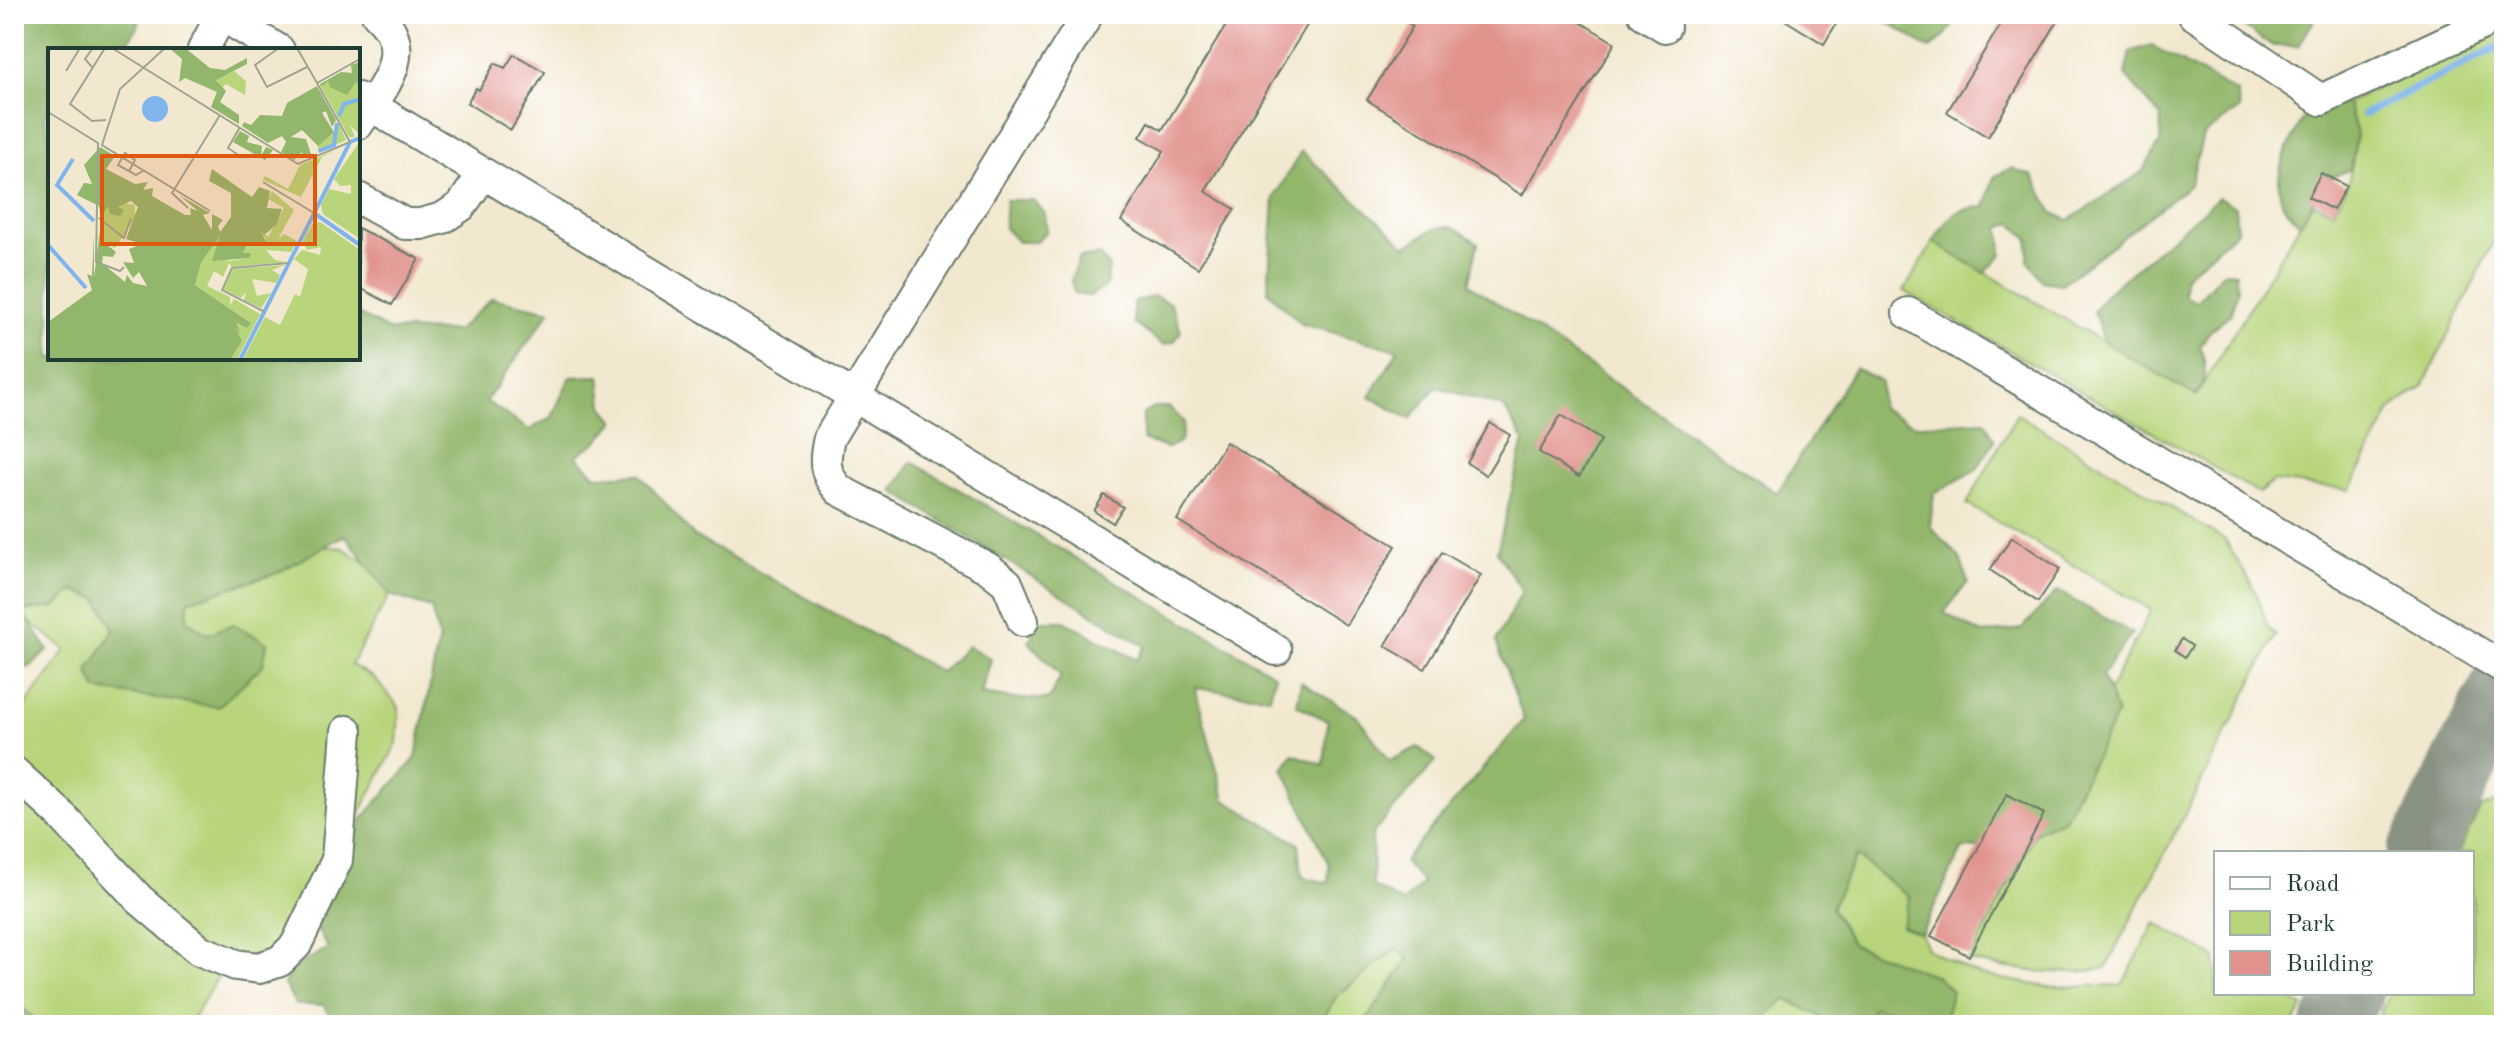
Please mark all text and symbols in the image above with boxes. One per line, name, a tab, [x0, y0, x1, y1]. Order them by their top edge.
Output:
inset map	[48, 48, 360, 360]
legend	[2214, 851, 2474, 995]
text: Road	[2286, 873, 2339, 897]
text: Park	[2286, 913, 2335, 937]
text: Building	[2286, 953, 2373, 977]

